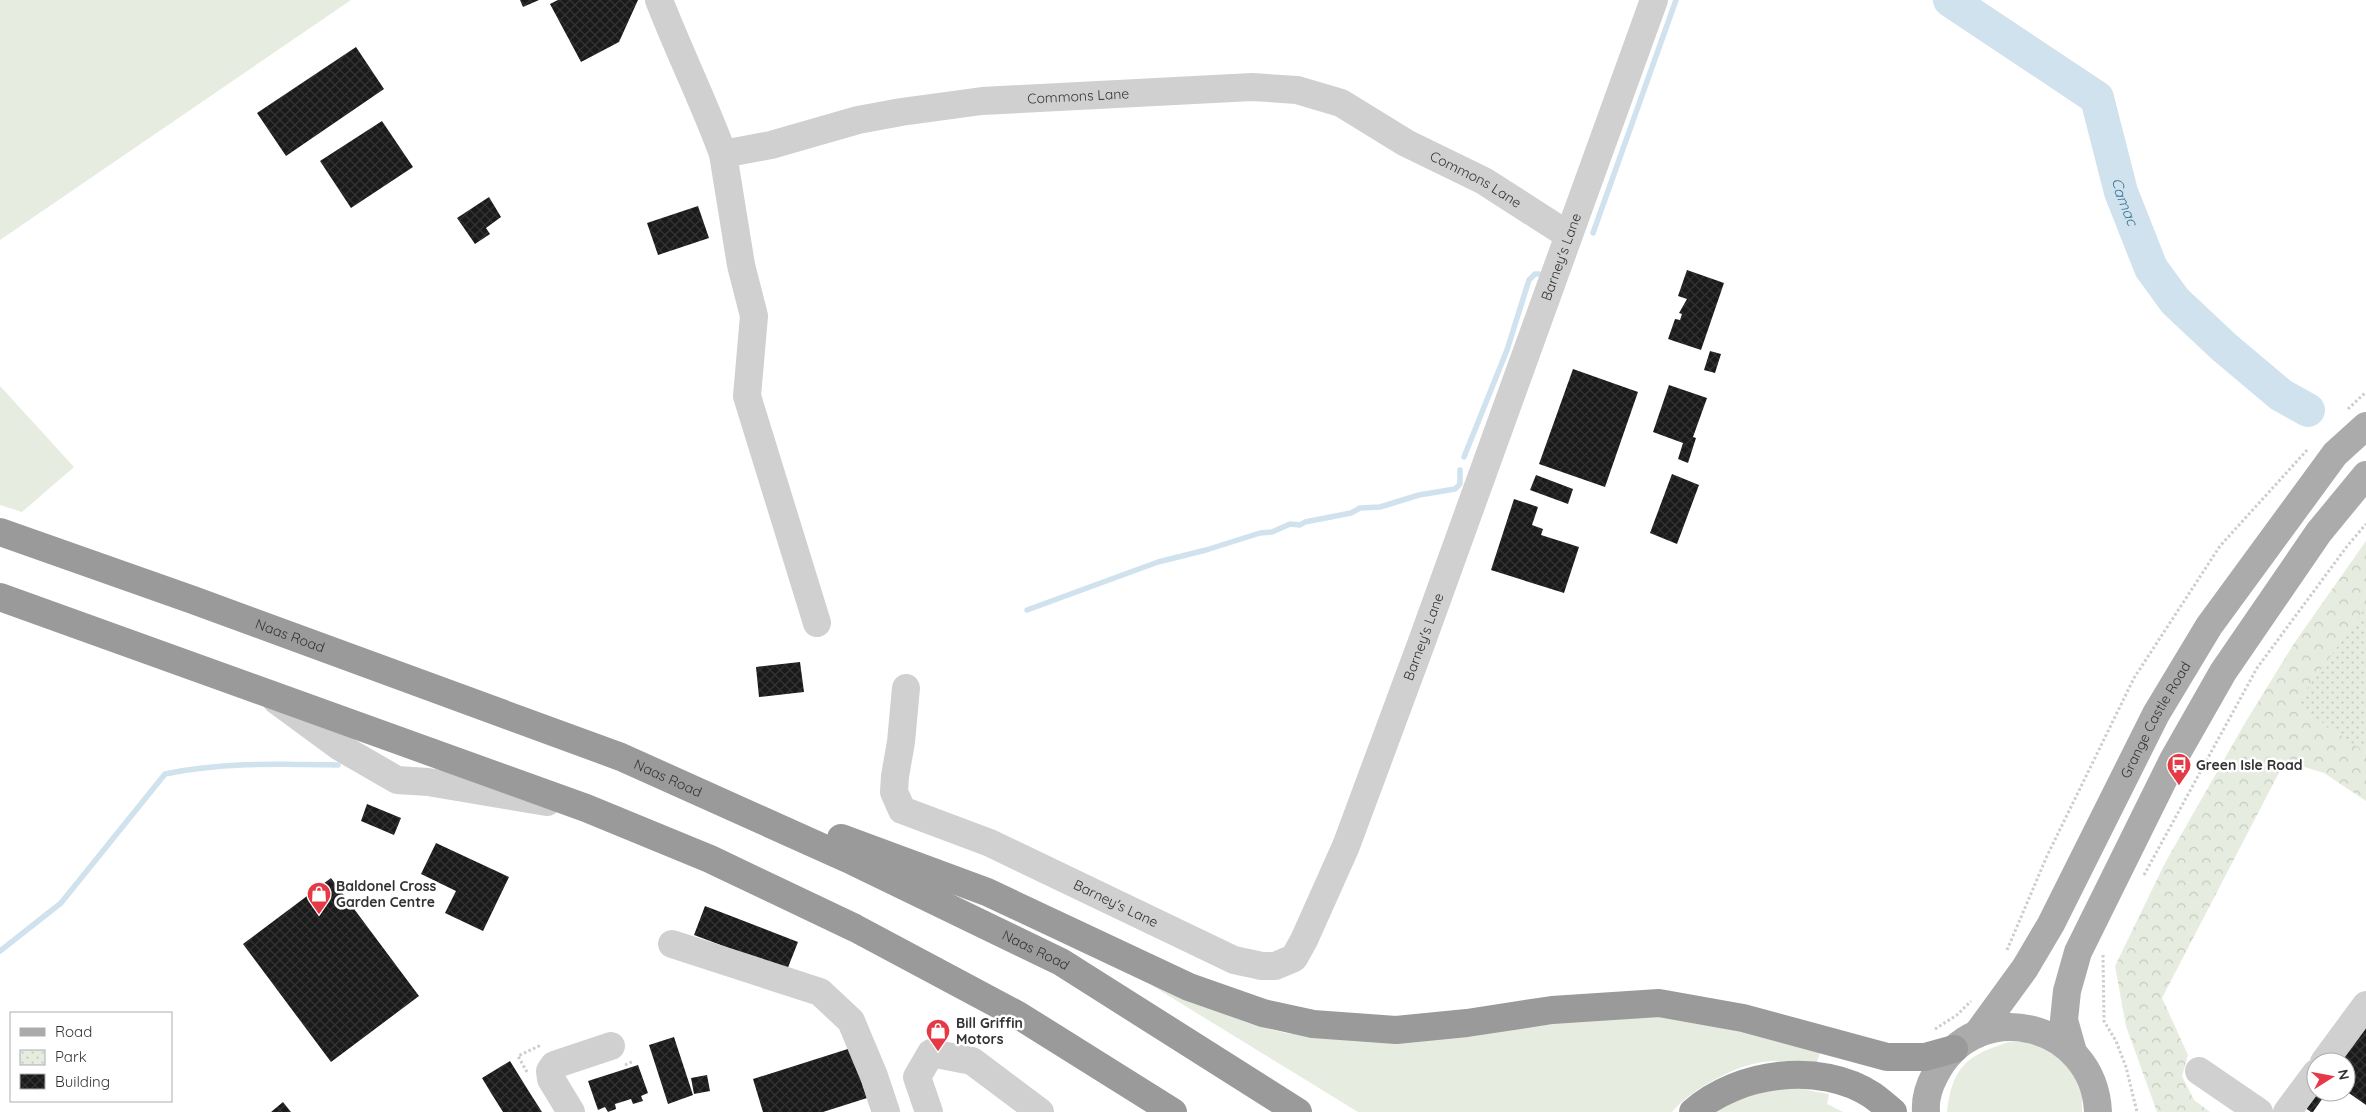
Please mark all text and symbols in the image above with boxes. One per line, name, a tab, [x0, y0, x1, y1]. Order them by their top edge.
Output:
street label: Commons Lane	[1027, 84, 1130, 108]
street label: Commons Lane	[1427, 147, 1525, 212]
water label: Camac	[2108, 176, 2143, 229]
street label: Barney's Lane	[1537, 211, 1585, 303]
street label: Barney's Lane	[1399, 590, 1448, 683]
street label: Naas Road	[253, 615, 327, 657]
street label: Grange Castle Road	[2116, 658, 2194, 781]
bus stop icon: Green Isle Road	[2166, 752, 2192, 786]
street label: Naas Road	[631, 755, 705, 801]
place label: Green Isle Road	[2196, 756, 2303, 774]
street label: Barney's Lane	[1070, 875, 1161, 931]
place label: Baldonel Cross Garden Centre	[336, 877, 436, 911]
shop icon: Baldonel Cross Garden Centre	[306, 881, 332, 915]
street label: Naas Road	[999, 926, 1073, 974]
legend	[10, 1012, 172, 1102]
place label: Bill Griffin Motors	[956, 1014, 1023, 1048]
shop icon: Bill Griffin Motors	[925, 1018, 951, 1052]
text: Road	[55, 1022, 92, 1041]
text: Park	[55, 1047, 87, 1066]
north arrow	[2306, 1052, 2356, 1102]
text: N	[2334, 1068, 2354, 1081]
text: Building	[55, 1072, 110, 1091]

